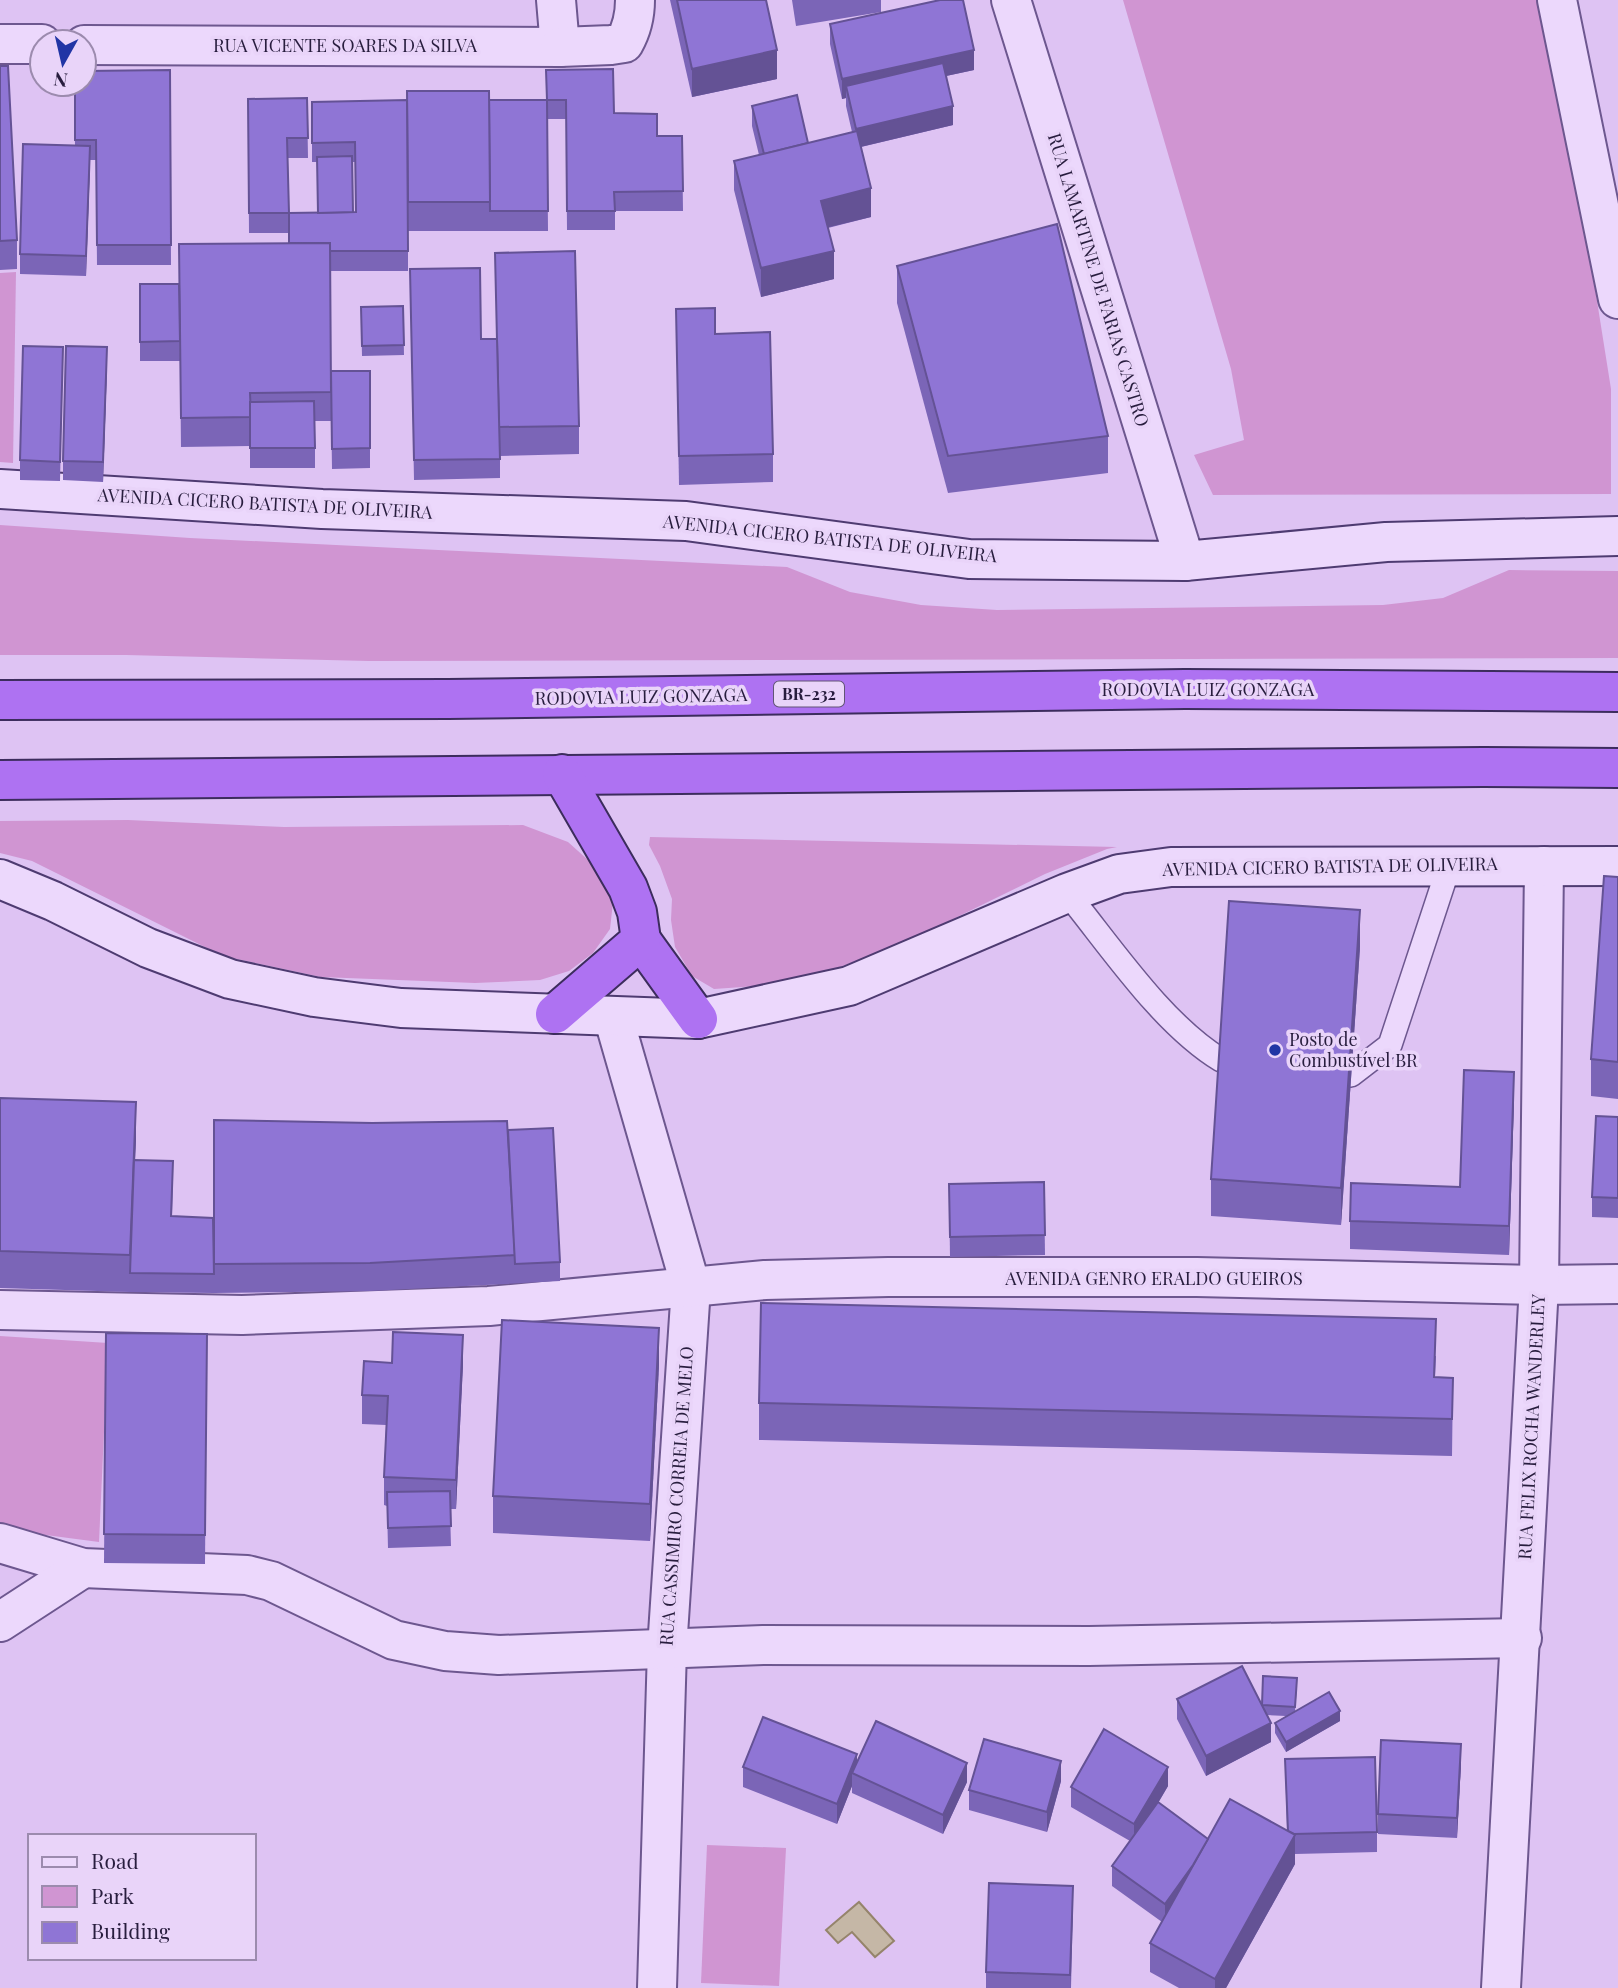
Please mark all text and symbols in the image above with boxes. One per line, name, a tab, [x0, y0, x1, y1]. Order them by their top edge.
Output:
north arrow	[28, 28, 98, 98]
street label: RUA VICENTE SOARES DA SILVA	[213, 33, 478, 57]
text: N	[52, 67, 69, 95]
street label: RUA LAMARTINE DE FARIAS CASTRO	[1043, 130, 1155, 430]
street label: AVENIDA CICERO BATISTA DE OLIVEIRA	[96, 482, 434, 524]
street label: AVENIDA CICERO BATISTA DE OLIVEIRA	[661, 508, 999, 568]
street label: RODOVIA LUIZ GONZAGA	[1102, 677, 1315, 701]
road number: BR-232	[774, 681, 844, 706]
street label: RODOVIA LUIZ GONZAGA	[534, 682, 748, 710]
street label: AVENIDA CICERO BATISTA DE OLIVEIRA	[1161, 851, 1499, 881]
place label: Posto de Combustível BR	[1289, 1027, 1418, 1072]
marker: Posto de Combustível BR	[1267, 1042, 1283, 1058]
street label: AVENIDA GENRO ERALDO GUEIROS	[1004, 1266, 1303, 1290]
street label: RUA FELIX ROCHA WANDERLEY	[1512, 1293, 1550, 1560]
street label: RUA CASSIMIRO CORREIA DE MELO	[654, 1345, 698, 1647]
legend	[28, 1834, 256, 1960]
text: Road	[91, 1846, 139, 1874]
text: Park	[91, 1881, 135, 1909]
text: Building	[91, 1916, 170, 1944]

